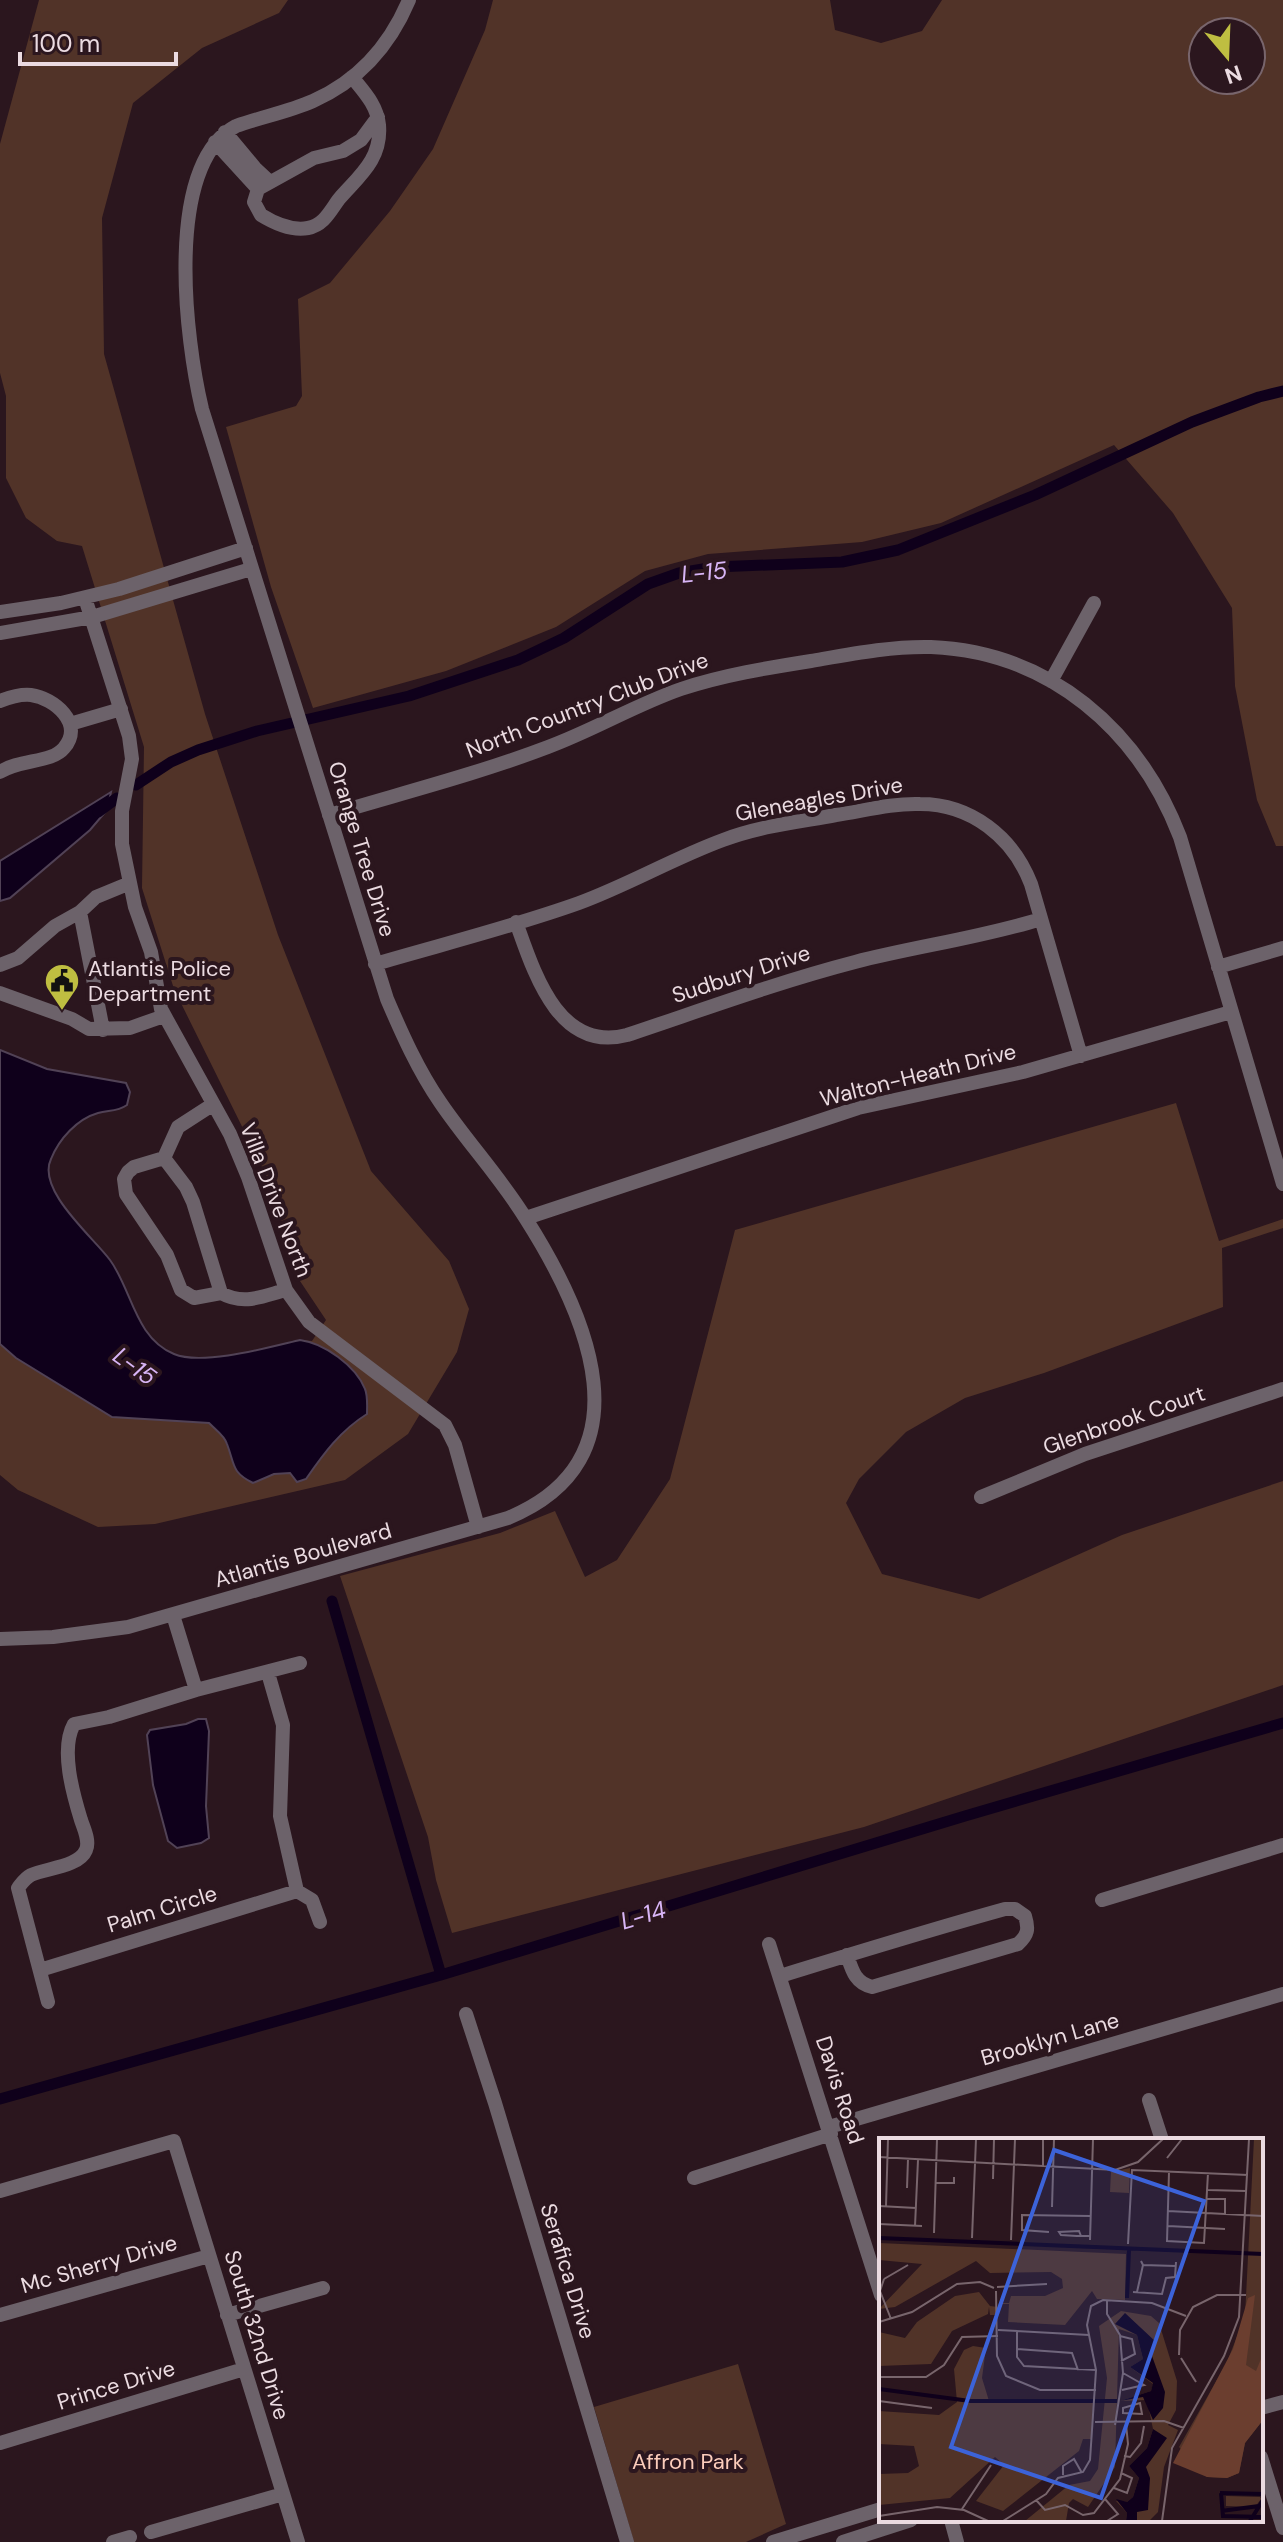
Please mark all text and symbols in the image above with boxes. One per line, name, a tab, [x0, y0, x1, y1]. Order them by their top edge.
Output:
scale bar	[20, 16, 176, 66]
north arrow	[1187, 16, 1267, 96]
text: 100 m	[32, 28, 100, 59]
text: N	[1221, 58, 1246, 91]
water label: L-15	[679, 554, 729, 590]
street label: North Country Club Drive	[462, 645, 712, 765]
street label: Orange Tree Drive	[322, 758, 402, 940]
street label: Gleneagles Drive	[733, 770, 905, 828]
street label: Sudbury Drive	[668, 938, 814, 1010]
place label: Atlantis Police Department	[88, 954, 231, 1008]
public building icon: Atlantis Police Department	[43, 962, 81, 1012]
street label: Walton-Heath Drive	[817, 1037, 1019, 1113]
street label: Villa Drive North	[233, 1119, 319, 1281]
water label: L-15	[107, 1340, 163, 1392]
street label: Glenbrook Court	[1039, 1379, 1209, 1461]
street label: Atlantis Boulevard	[211, 1516, 395, 1594]
street label: Palm Circle	[104, 1879, 220, 1939]
water label: L-14	[616, 1893, 670, 1937]
street label: Brooklyn Lane	[978, 2005, 1122, 2073]
street label: Davis Road	[809, 2032, 871, 2148]
inset map	[879, 2138, 1263, 2522]
street label: Serafica Drive	[534, 2200, 602, 2342]
street label: Mc Sherry Drive	[17, 2228, 181, 2300]
street label: South 32nd Drive	[217, 2247, 297, 2423]
street label: Prince Drive	[54, 2353, 178, 2417]
park label: Affron Park	[632, 2447, 744, 2476]

